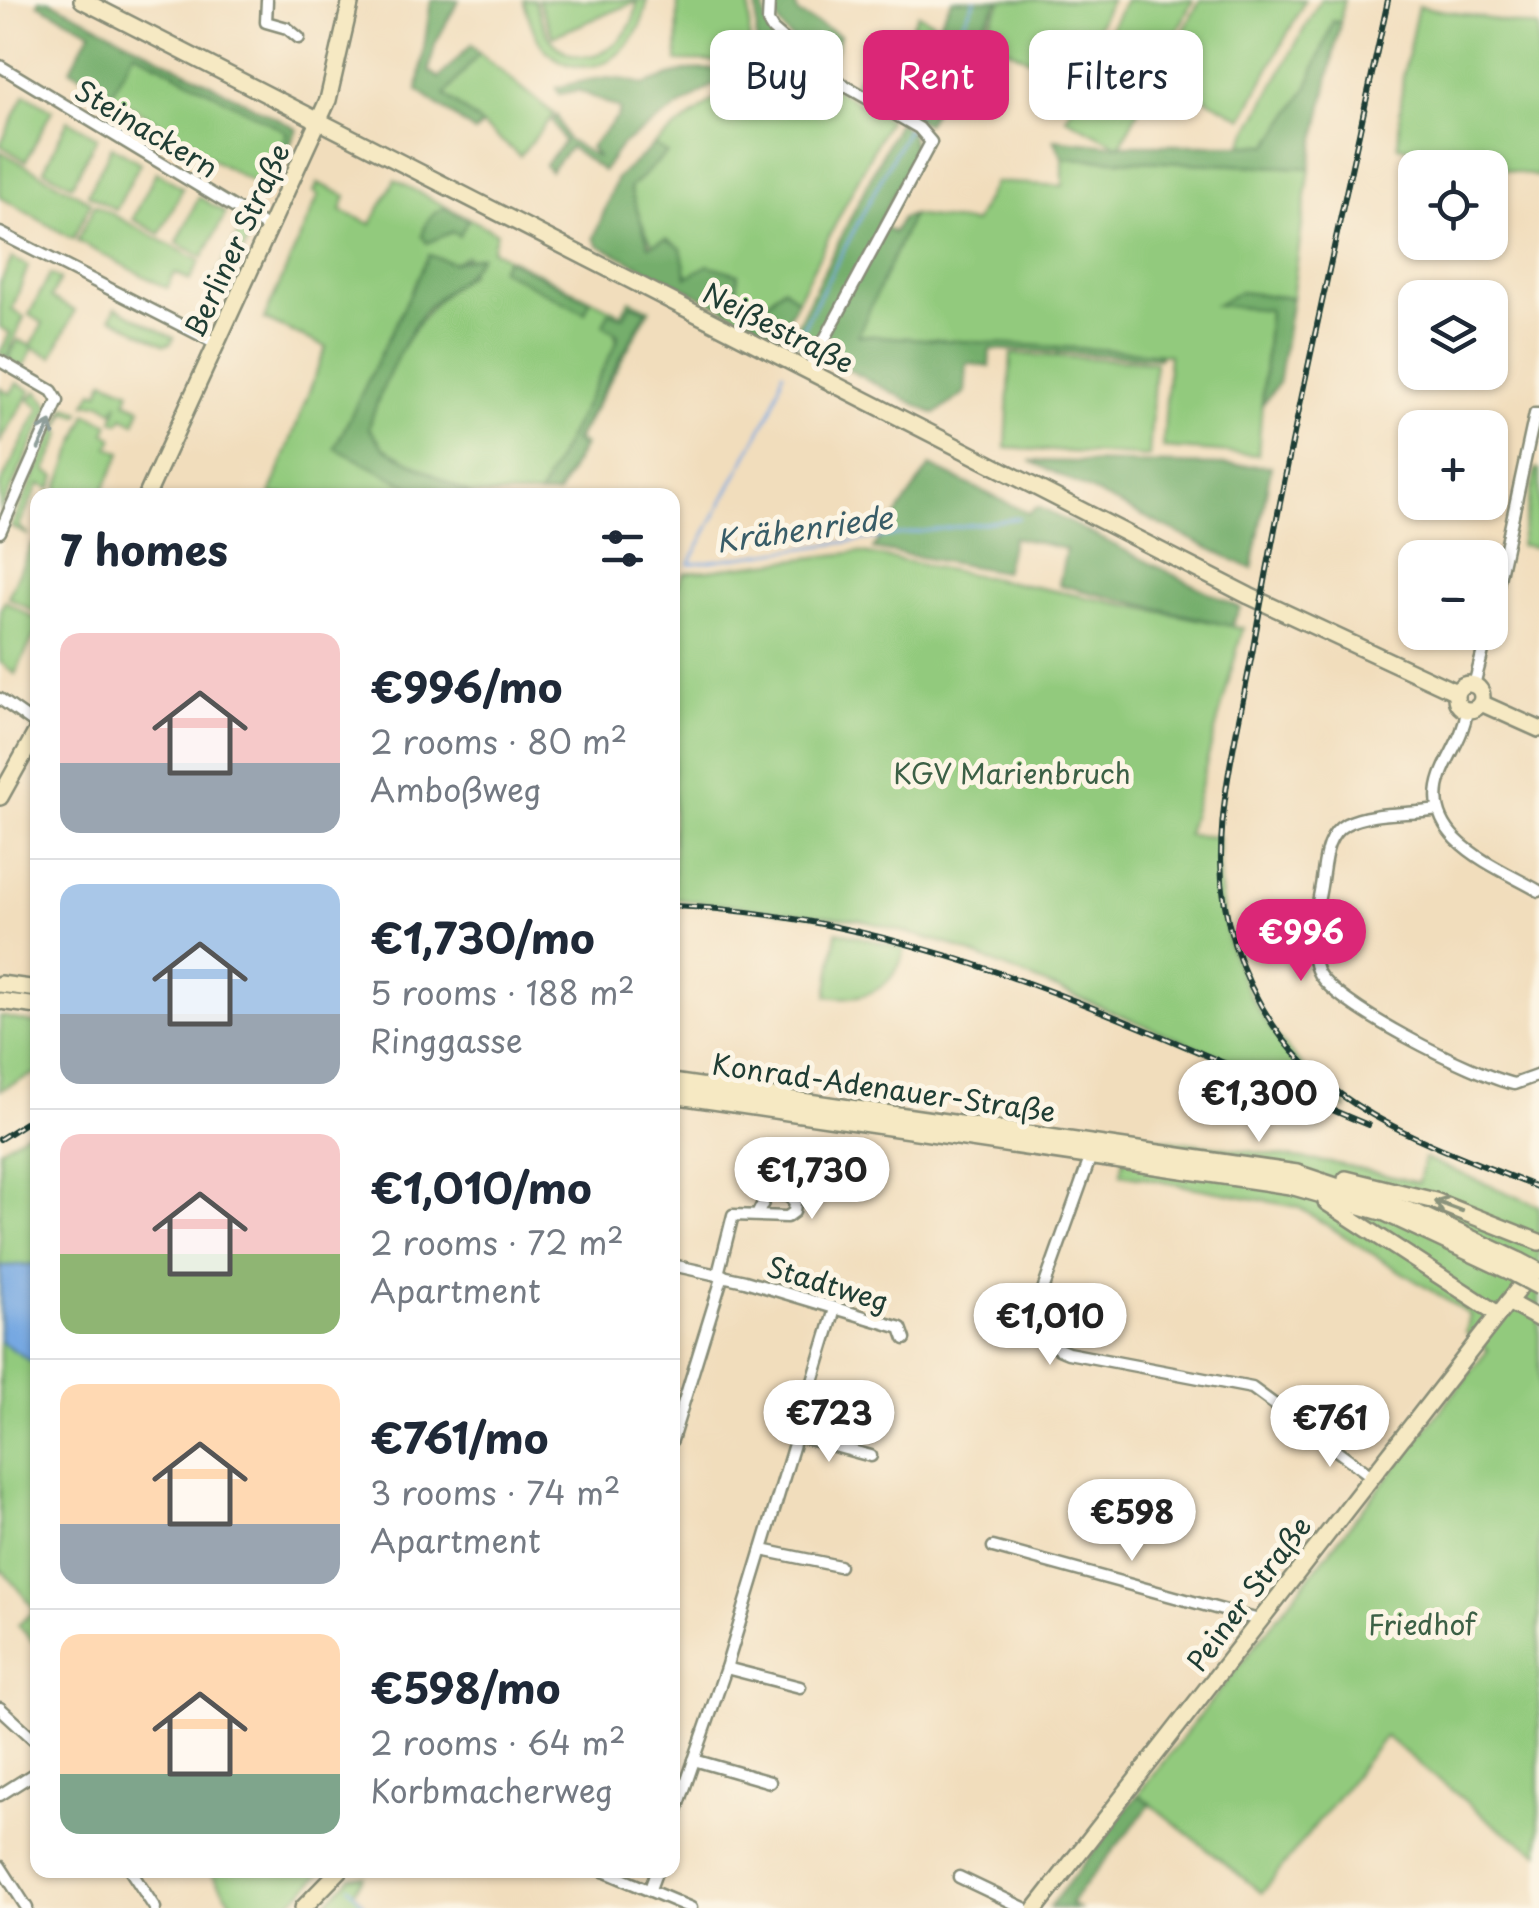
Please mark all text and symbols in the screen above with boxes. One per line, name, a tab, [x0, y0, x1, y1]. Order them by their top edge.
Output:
chip: Buy	[710, 30, 843, 120]
chip: Rent	[863, 30, 1009, 120]
chip: Filters	[1029, 30, 1203, 120]
street label: Steinackern	[67, 68, 227, 188]
street label: Berliner Straße	[172, 136, 300, 344]
map controls	[1398, 150, 1508, 650]
button: locate	[1398, 150, 1508, 260]
street label: Neißestraße	[696, 270, 862, 384]
button: layers	[1398, 280, 1508, 390]
button: +	[1398, 410, 1508, 520]
one-way arrow	[36, 421, 55, 451]
water label: Krähenriede	[713, 493, 897, 563]
text: 7 homes	[60, 517, 228, 580]
icon: filters	[595, 521, 650, 576]
button: −	[1398, 540, 1508, 650]
text: €996/mo	[370, 654, 562, 717]
icon: home	[140, 673, 260, 793]
text: 2 rooms · 80 m²	[370, 717, 627, 765]
park label: KGV Marienbruch	[893, 751, 1131, 794]
text: Amboßweg	[370, 765, 542, 813]
pin: €996	[1242, 899, 1360, 984]
text: €1,730/mo	[370, 905, 595, 968]
text: €996	[1258, 907, 1344, 955]
icon: home	[140, 924, 260, 1044]
text: 5 rooms · 188 m²	[370, 968, 635, 1016]
text: Ringgasse	[370, 1016, 523, 1064]
street label: Konrad-Adenauer-Straße	[709, 1042, 1059, 1132]
pin: €1,300	[1178, 1060, 1340, 1145]
text: €1,300	[1200, 1068, 1318, 1116]
pin: €1,730	[731, 1137, 893, 1222]
text: €1,730	[756, 1145, 868, 1193]
text: €1,010/mo	[370, 1155, 592, 1218]
icon: home	[140, 1174, 260, 1294]
one-way arrow	[1434, 1196, 1465, 1214]
text: 2 rooms · 72 m²	[370, 1218, 624, 1266]
street label: Stadtweg	[761, 1244, 895, 1322]
text: Apartment	[370, 1266, 541, 1314]
pin: €1,010	[969, 1283, 1131, 1368]
text: €1,010	[996, 1291, 1104, 1339]
pin: €723	[770, 1380, 888, 1465]
pin: €761	[1271, 1385, 1389, 1470]
text: €723	[785, 1388, 873, 1436]
text: €761	[1292, 1393, 1368, 1441]
text: €761/mo	[370, 1405, 548, 1468]
icon: home	[140, 1424, 260, 1544]
text: 3 rooms · 74 m²	[370, 1468, 620, 1516]
pin: €598	[1073, 1479, 1191, 1564]
text: €598	[1090, 1487, 1174, 1535]
street label: Peiner Straße	[1175, 1506, 1321, 1680]
text: Apartment	[370, 1516, 541, 1564]
park label: Friedhof	[1368, 1602, 1478, 1645]
text: €598/mo	[370, 1655, 560, 1718]
icon: home	[140, 1674, 260, 1794]
text: 2 rooms · 64 m²	[370, 1718, 626, 1766]
text: Korbmacherweg	[370, 1766, 613, 1814]

